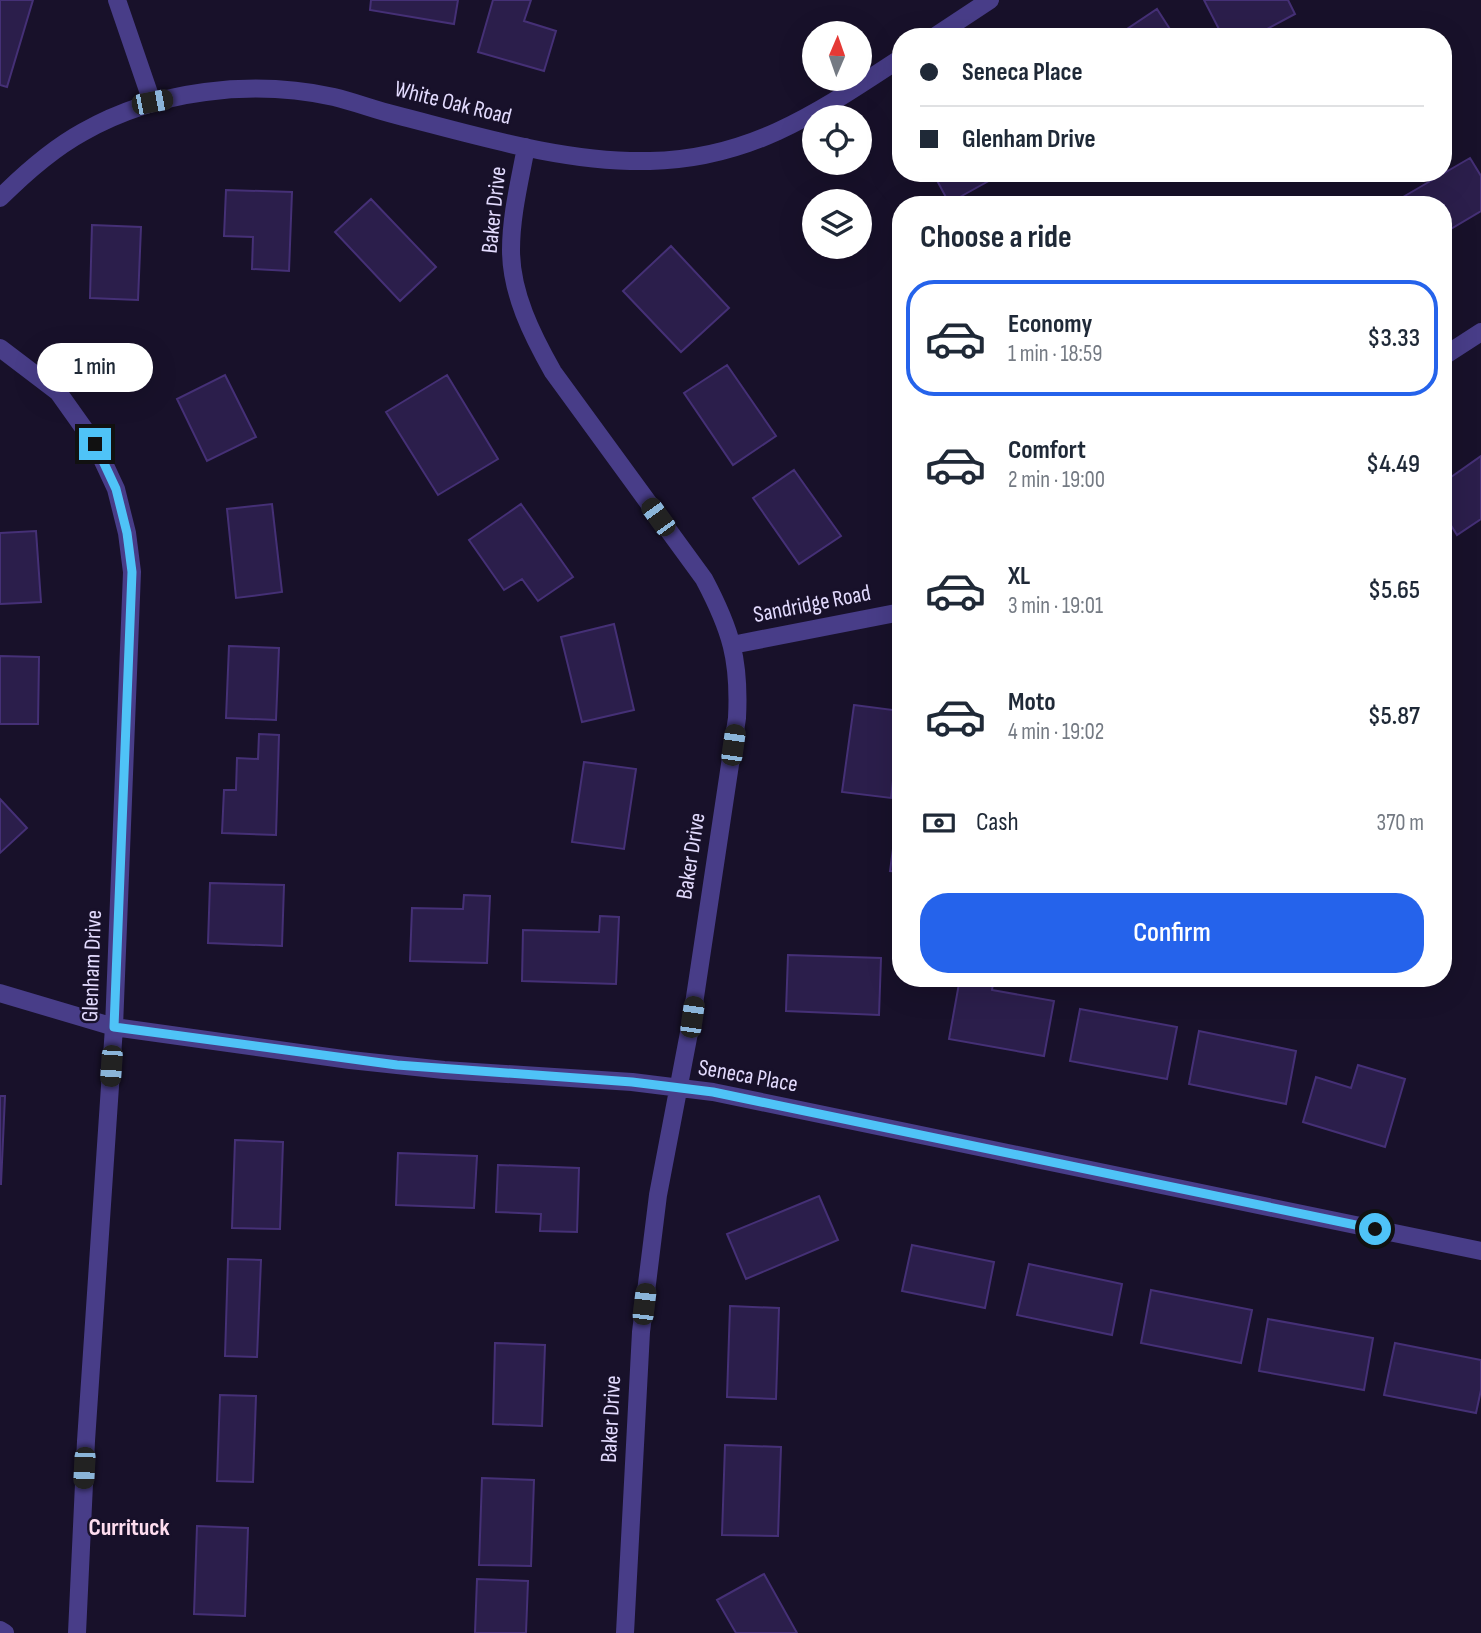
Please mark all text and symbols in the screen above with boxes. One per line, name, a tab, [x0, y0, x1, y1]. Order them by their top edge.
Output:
north arrow	[802, 21, 872, 91]
map controls	[802, 21, 872, 259]
text: Seneca Place	[962, 57, 1083, 88]
street label: White Oak Road	[392, 75, 514, 131]
car	[130, 88, 175, 116]
button: locate	[802, 105, 872, 175]
text: Glenham Drive	[962, 124, 1096, 155]
street label: Baker Drive	[476, 165, 512, 255]
button: layers	[802, 189, 872, 259]
text: Choose a ride	[920, 218, 1072, 257]
icon: car	[924, 307, 987, 370]
text: Economy	[1008, 309, 1092, 340]
text: $3.33	[1367, 323, 1420, 354]
text: 1 min · 18:59	[1008, 340, 1102, 368]
callout: 1 min	[37, 342, 153, 392]
text: 1 min	[74, 353, 116, 381]
route end	[79, 428, 111, 460]
icon: car	[924, 433, 987, 496]
text: Comfort	[1008, 435, 1086, 466]
text: $4.49	[1366, 449, 1420, 480]
text: 2 min · 19:00	[1008, 466, 1105, 494]
car	[638, 494, 679, 540]
icon: car	[924, 559, 987, 622]
text: XL	[1008, 561, 1030, 592]
text: $5.65	[1368, 575, 1420, 606]
street label: Sandridge Road	[751, 579, 873, 629]
text: 3 min · 19:01	[1008, 592, 1103, 620]
icon: car	[924, 685, 987, 748]
text: Moto	[1008, 687, 1056, 718]
text: $5.87	[1368, 701, 1420, 732]
text: 4 min · 19:02	[1008, 718, 1104, 746]
car	[720, 723, 747, 767]
icon: cash	[920, 804, 958, 842]
text: Cash	[976, 807, 1019, 838]
text: 370 m	[1377, 809, 1424, 837]
street label: Baker Drive	[670, 811, 712, 901]
button: Confirm	[920, 893, 1424, 973]
street label: Glenham Drive	[76, 909, 108, 1023]
car	[679, 995, 706, 1039]
car	[100, 1044, 123, 1088]
street label: Seneca Place	[696, 1053, 800, 1099]
route start	[1359, 1213, 1391, 1245]
car	[632, 1282, 657, 1326]
street label: Baker Drive	[595, 1375, 627, 1463]
car	[73, 1446, 96, 1490]
district label: Currituck	[88, 1513, 170, 1542]

